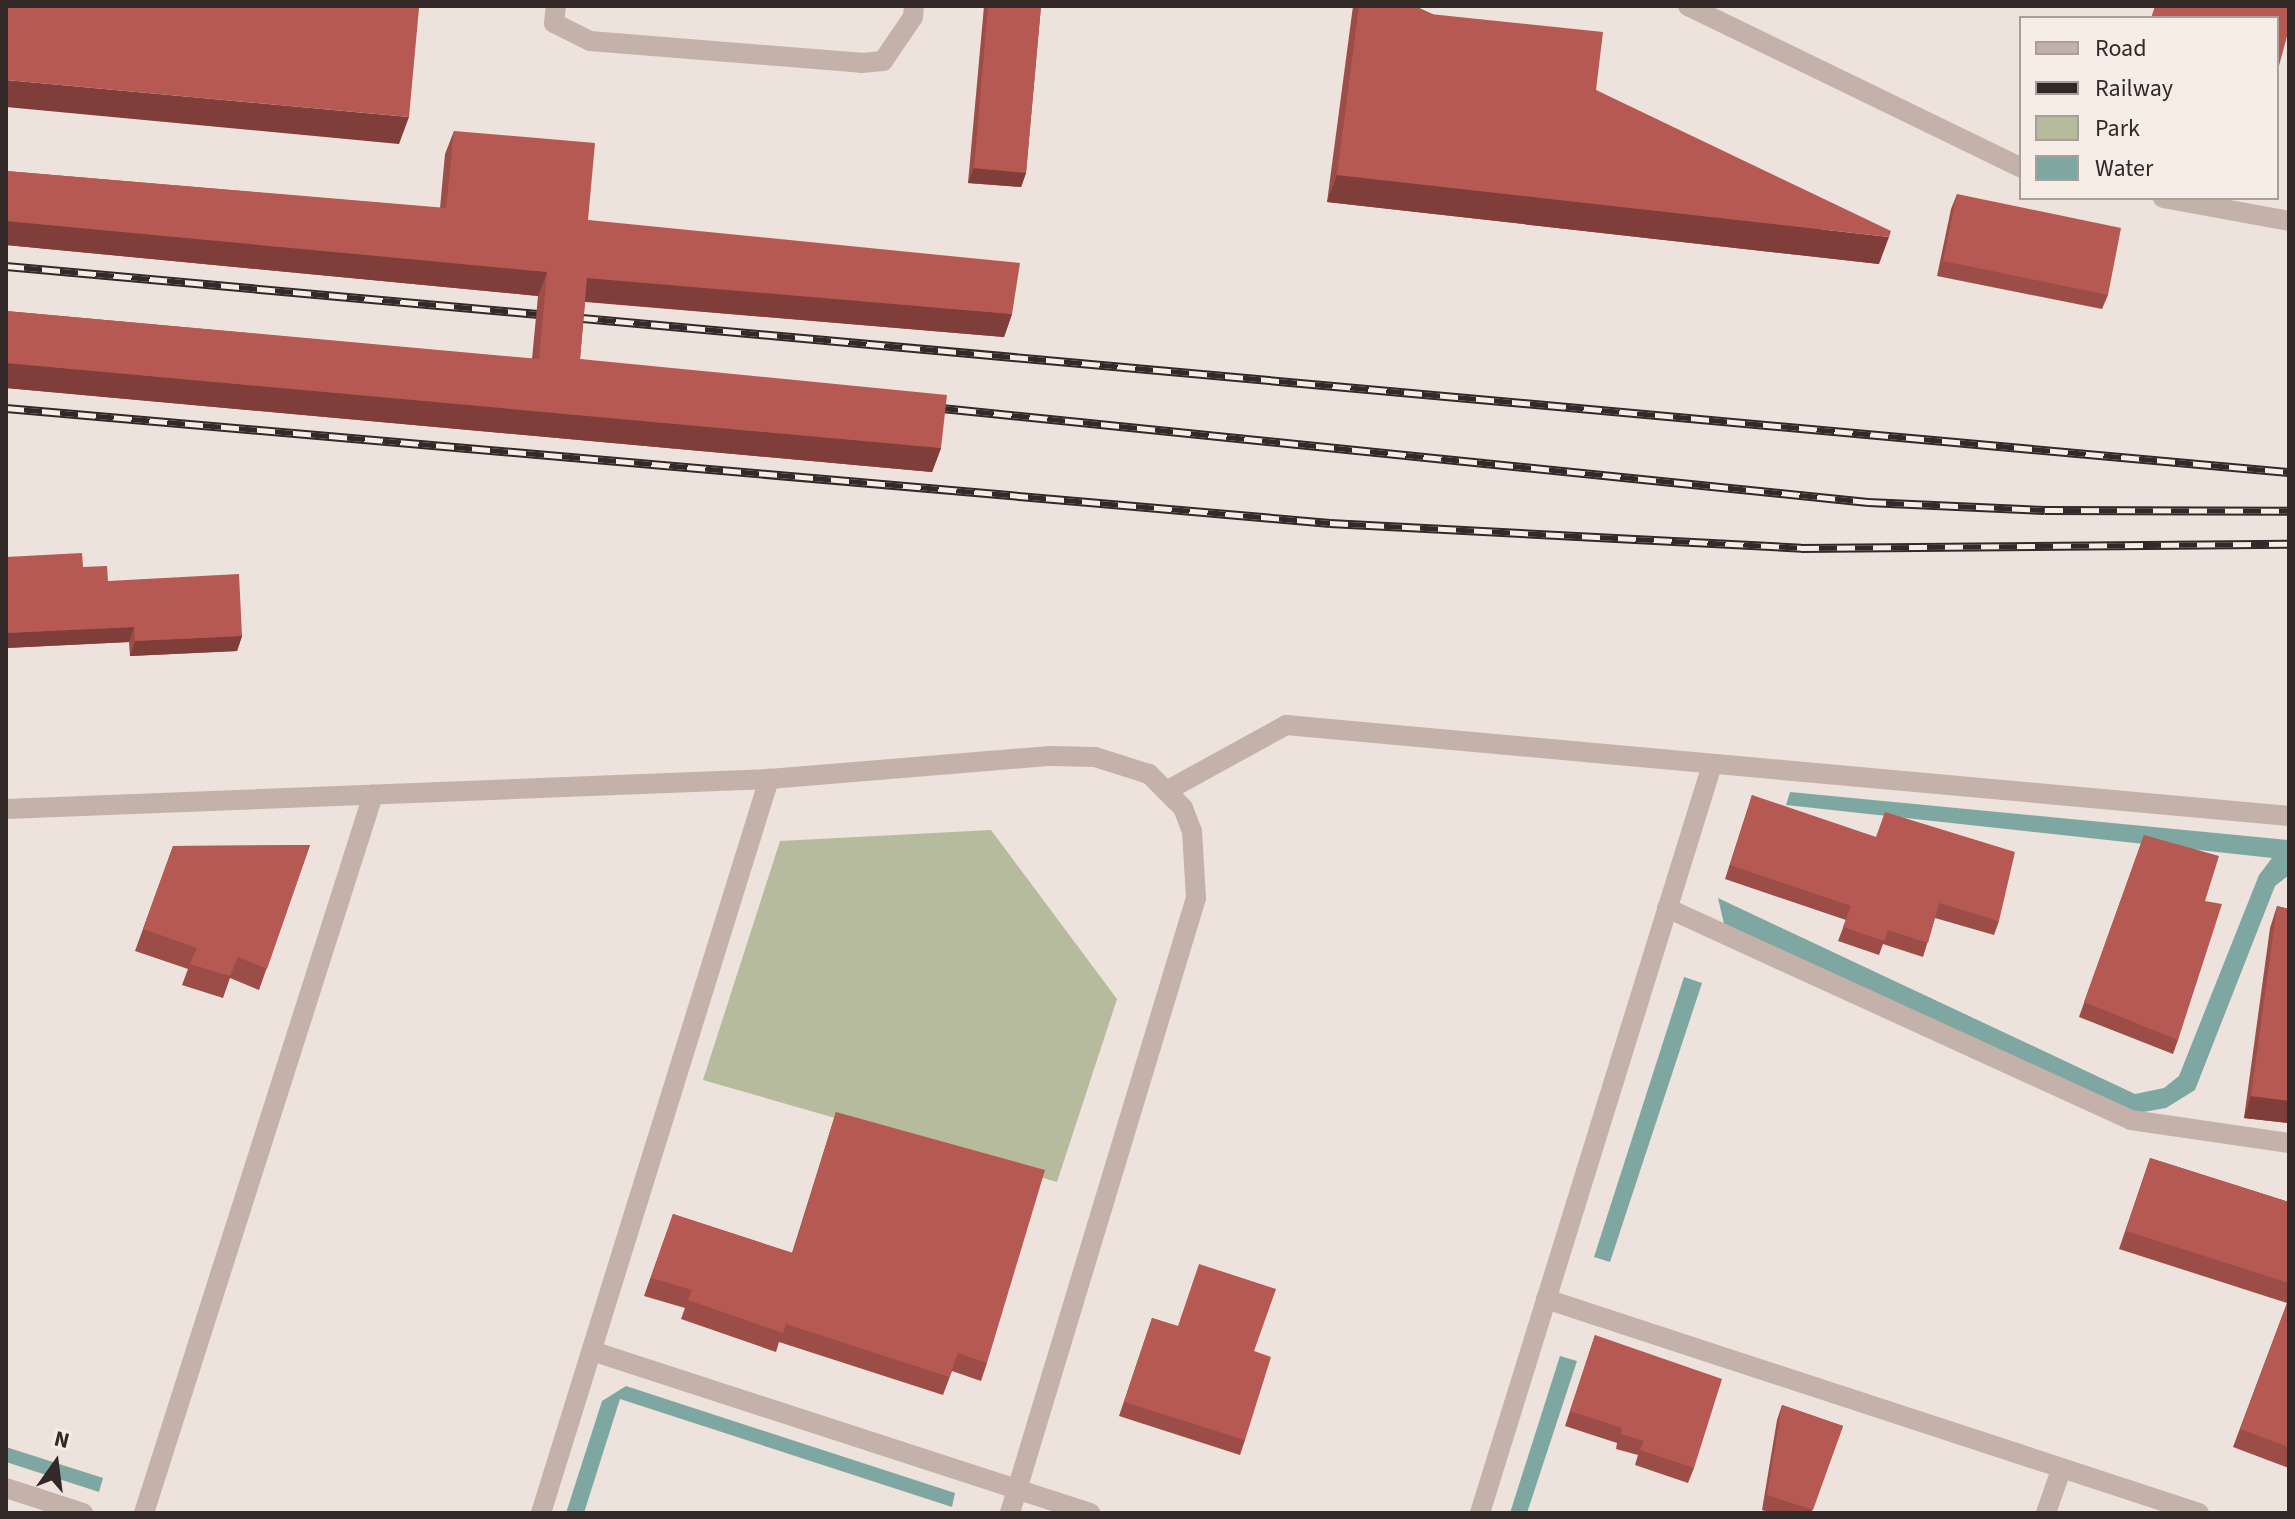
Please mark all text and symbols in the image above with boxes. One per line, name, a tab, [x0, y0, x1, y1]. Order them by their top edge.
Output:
legend	[2019, 16, 2279, 200]
text: Road	[2095, 31, 2147, 66]
text: Railway	[2095, 71, 2173, 106]
text: Park	[2095, 111, 2140, 146]
text: Water	[2095, 151, 2153, 186]
text: N	[51, 1422, 73, 1457]
north arrow	[16, 1423, 96, 1503]

